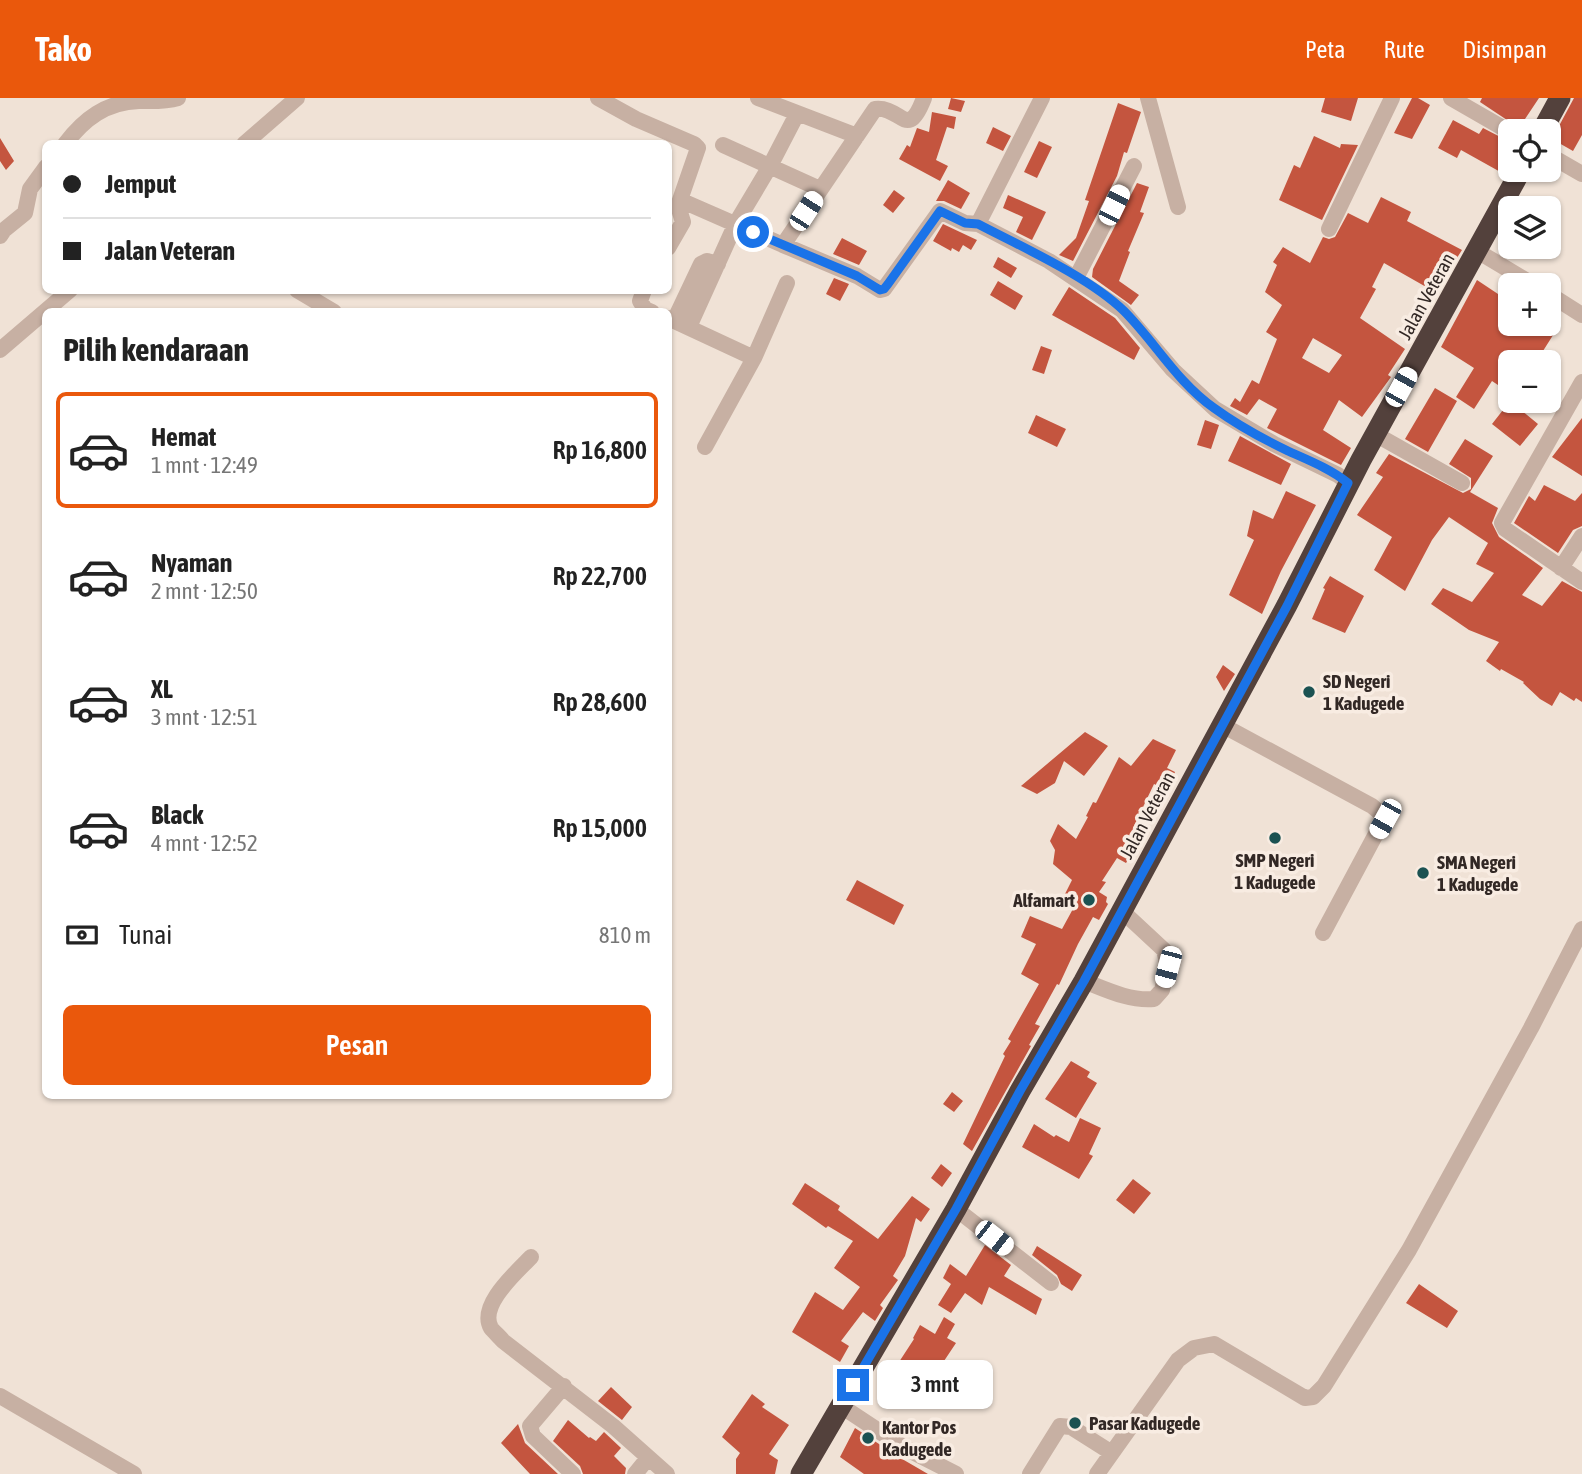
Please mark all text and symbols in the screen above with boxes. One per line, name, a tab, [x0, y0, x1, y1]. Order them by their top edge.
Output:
text: Tako	[35, 30, 92, 68]
text: Peta	[1305, 36, 1345, 63]
text: Rute	[1383, 36, 1425, 63]
text: Disimpan	[1463, 36, 1547, 63]
map controls	[1498, 119, 1561, 413]
button: locate	[1498, 119, 1561, 182]
text: Jemput	[105, 169, 176, 199]
car	[1096, 182, 1133, 228]
car	[786, 188, 827, 234]
button: layers	[1498, 196, 1561, 259]
route start	[737, 216, 769, 248]
text: Jalan Veteran	[105, 236, 235, 266]
street label: Jalan Veteran	[1393, 249, 1459, 343]
button: +	[1498, 273, 1561, 336]
text: Pilih kendaraan	[63, 331, 249, 368]
button: −	[1498, 350, 1561, 413]
car	[1382, 364, 1421, 410]
icon: car	[67, 419, 130, 482]
text: Hemat	[151, 422, 216, 452]
text: Rp 16,800	[552, 435, 647, 465]
text: 1 mnt · 12:49	[151, 452, 258, 478]
icon: car	[67, 545, 130, 608]
text: Nyaman	[151, 548, 232, 578]
text: Rp 22,700	[552, 561, 647, 591]
text: 2 mnt · 12:50	[151, 578, 258, 604]
place label: SD Negeri 1 Kadugede	[1323, 670, 1405, 714]
icon: car	[67, 671, 130, 734]
text: XL	[151, 674, 173, 704]
marker: SD Negeri 1 Kadugede	[1301, 684, 1317, 700]
text: Rp 28,600	[552, 687, 647, 717]
text: 3 mnt · 12:51	[151, 704, 258, 730]
street label: Jalan Veteran	[1115, 768, 1179, 862]
car	[1366, 796, 1405, 842]
icon: car	[67, 797, 130, 860]
text: Black	[151, 800, 203, 830]
text: Rp 15,000	[552, 813, 647, 843]
text: 4 mnt · 12:52	[151, 830, 258, 856]
marker: SMP Negeri 1 Kadugede	[1267, 830, 1283, 846]
place label: SMP Negeri 1 Kadugede	[1234, 849, 1316, 893]
place label: SMA Negeri 1 Kadugede	[1437, 851, 1519, 895]
marker: SMA Negeri 1 Kadugede	[1415, 865, 1431, 881]
place label: Alfamart	[1012, 889, 1076, 911]
marker: Alfamart	[1081, 892, 1097, 908]
icon: cash	[63, 916, 101, 954]
text: Tunai	[119, 920, 172, 950]
text: 810 m	[599, 922, 651, 948]
car	[1153, 944, 1184, 990]
button: Pesan	[63, 1005, 651, 1085]
car	[971, 1217, 1018, 1259]
callout: 3 mnt	[878, 1360, 993, 1410]
route end	[837, 1369, 869, 1401]
text: 3 mnt	[911, 1371, 959, 1397]
place label: Pasar Kadugede	[1089, 1412, 1201, 1434]
marker: Pasar Kadugede	[1067, 1415, 1083, 1431]
place label: Kantor Pos Kadugede	[882, 1416, 956, 1460]
marker: Kantor Pos Kadugede	[860, 1430, 876, 1446]

